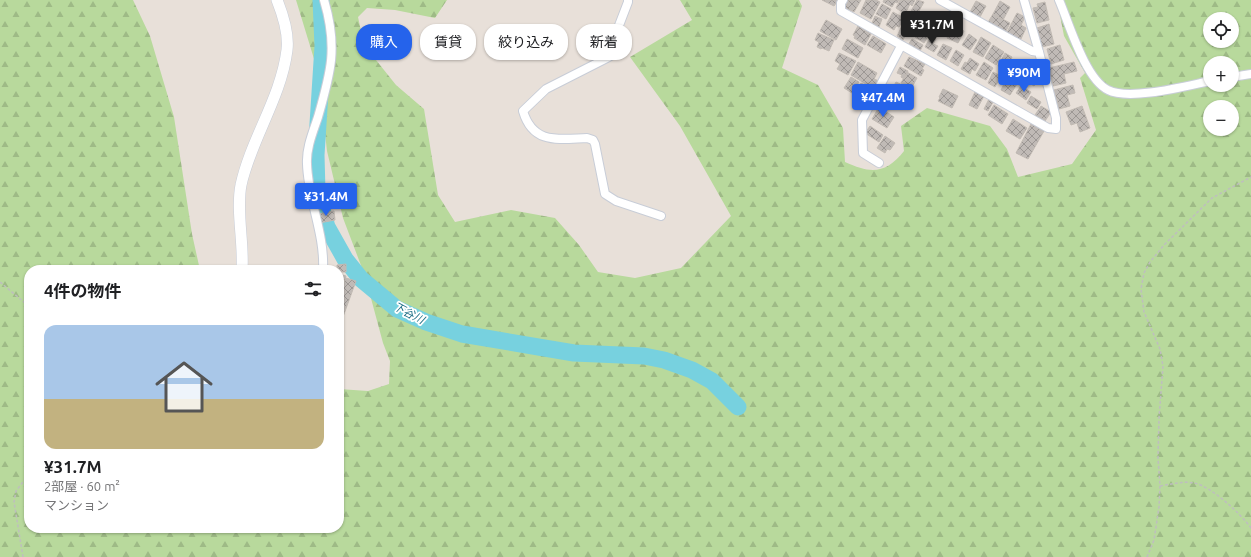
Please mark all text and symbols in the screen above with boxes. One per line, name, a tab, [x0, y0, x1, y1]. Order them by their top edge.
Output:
pin: ¥31.7M	[899, 11, 965, 45]
map controls	[1203, 12, 1239, 136]
button: locate	[1203, 12, 1239, 48]
text: ¥31.7M	[910, 17, 954, 31]
chip: 購入	[356, 24, 412, 60]
chip: 賃貸	[420, 24, 476, 60]
chip: 絞り込み	[484, 24, 568, 60]
chip: 新着	[576, 24, 632, 60]
button: +	[1203, 56, 1239, 92]
pin: ¥90M	[1000, 59, 1048, 93]
text: ¥90M	[1007, 65, 1041, 79]
pin: ¥47.4M	[850, 84, 916, 118]
text: ¥47.4M	[861, 90, 905, 104]
button: −	[1203, 100, 1239, 136]
pin: ¥31.4M	[293, 183, 359, 217]
text: ¥31.4M	[304, 189, 348, 203]
icon: filters	[302, 278, 324, 300]
text: 4件の物件	[44, 281, 122, 300]
water label: 下谷川	[392, 300, 427, 327]
icon: home	[148, 351, 220, 423]
text: ¥31.7M	[44, 457, 102, 476]
text: 2部屋 · 60 m²	[44, 479, 120, 493]
text: マンション	[44, 498, 109, 512]

